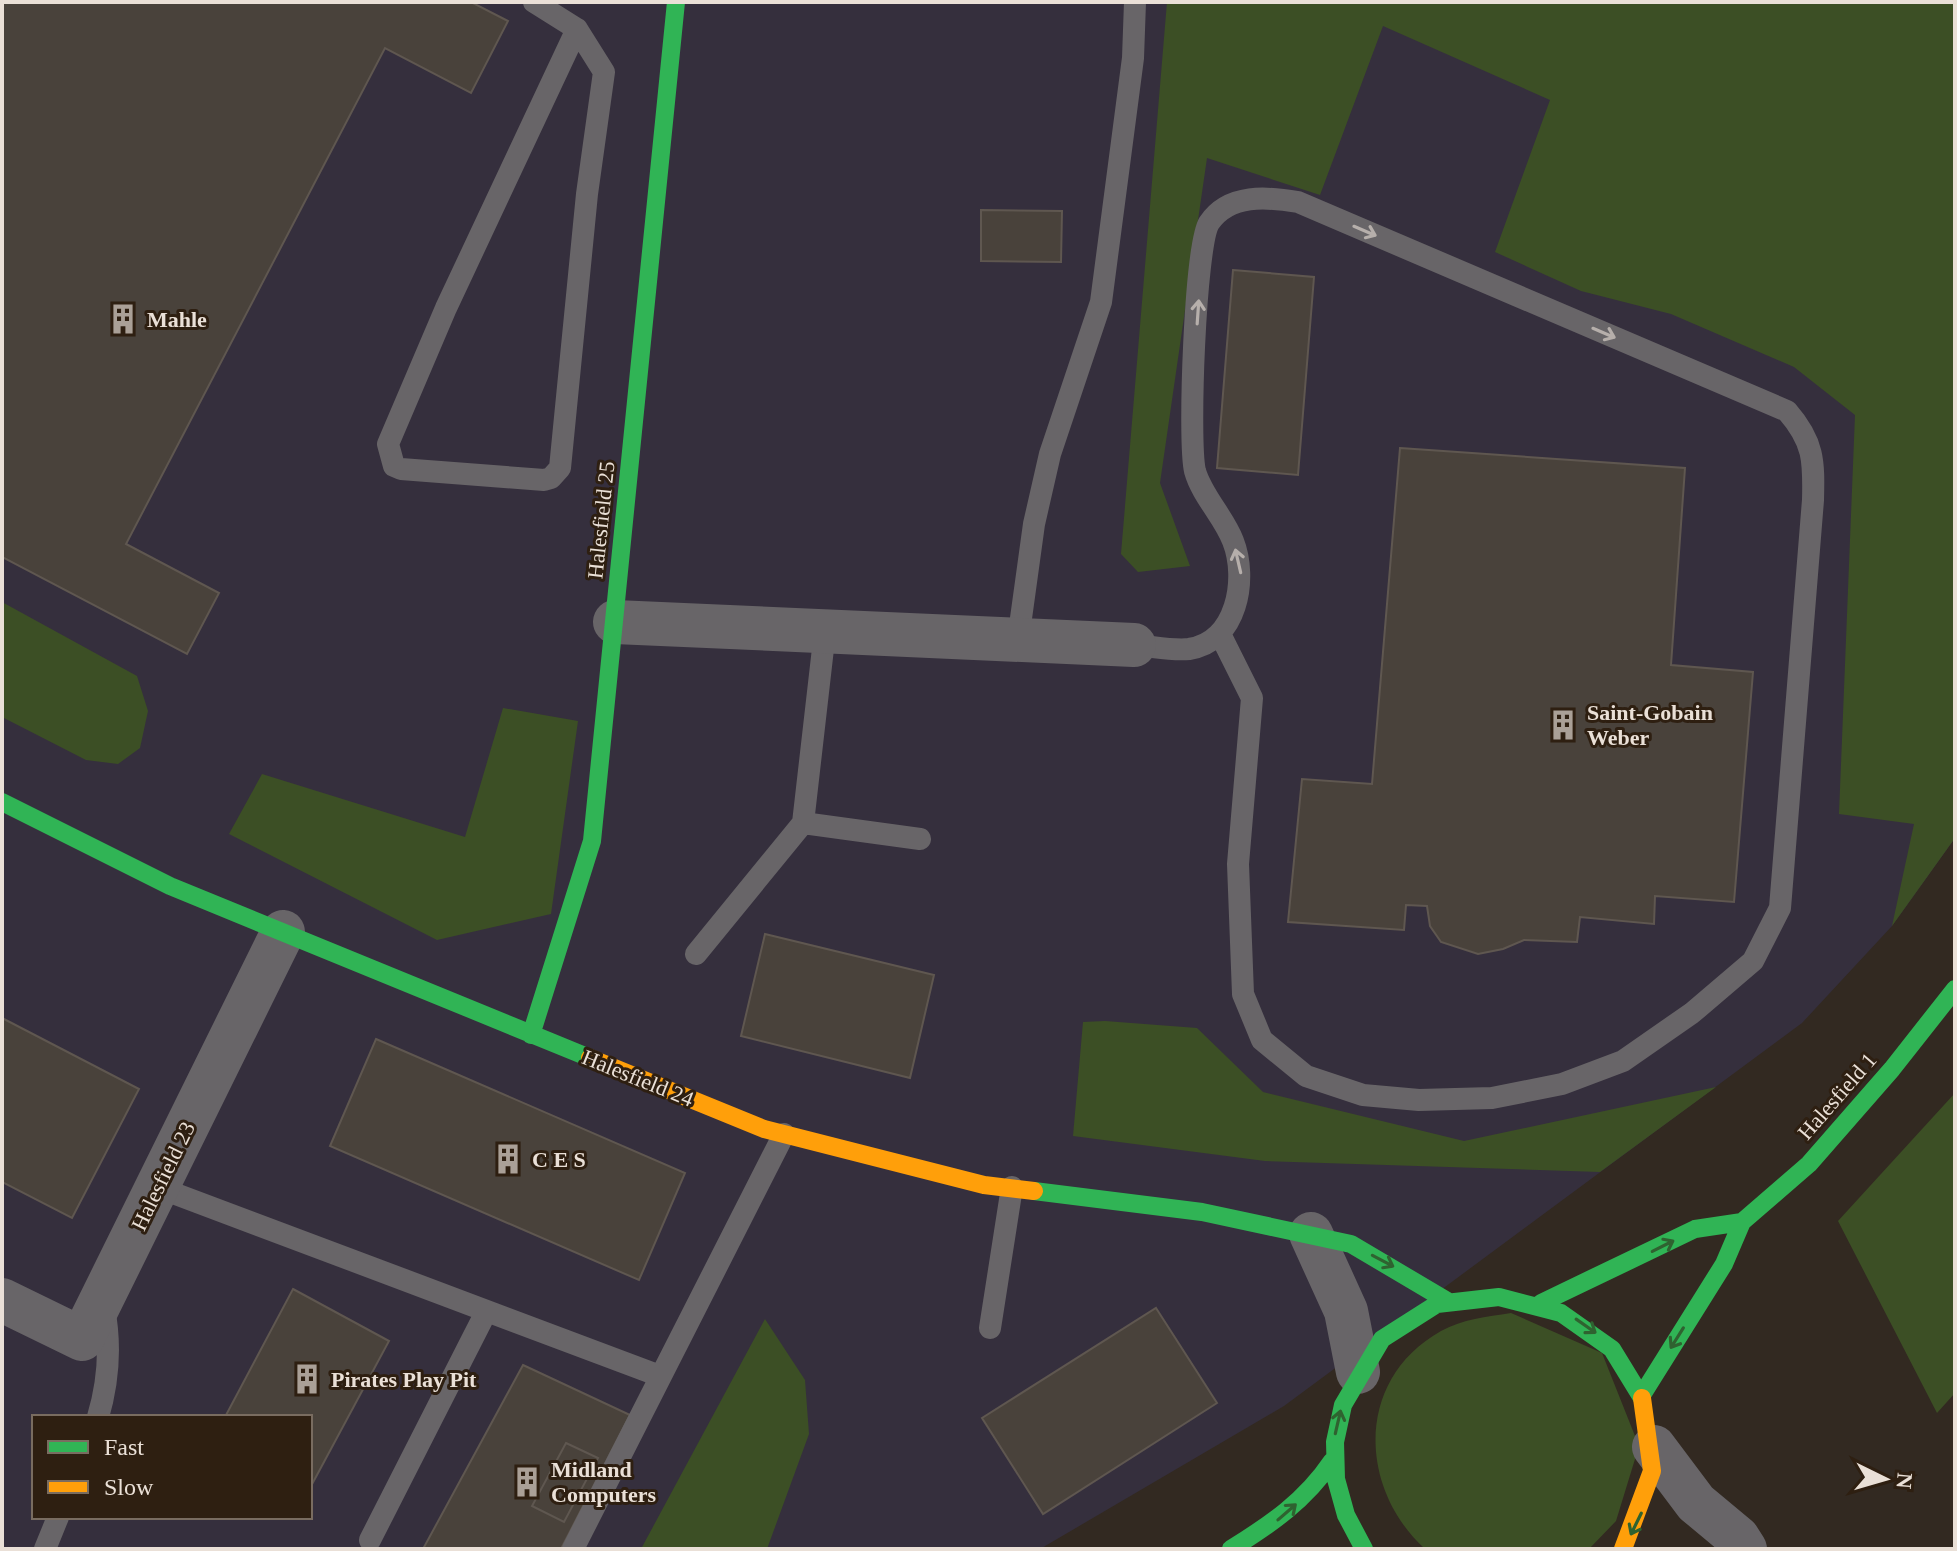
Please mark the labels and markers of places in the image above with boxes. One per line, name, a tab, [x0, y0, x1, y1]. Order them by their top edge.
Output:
building icon: Mahle	[106, 302, 140, 336]
place label: Mahle	[147, 307, 207, 332]
place label: Saint-Gobain Weber	[1587, 700, 1713, 750]
building icon: Saint-Gobain Weber	[1546, 708, 1580, 742]
building icon: C E S	[491, 1142, 525, 1176]
place label: C E S	[532, 1147, 586, 1172]
building icon: Pirates Play Pit	[290, 1362, 324, 1396]
place label: Pirates Play Pit	[331, 1367, 477, 1392]
place label: Midland Computers	[551, 1457, 657, 1507]
building icon: Midland Computers	[510, 1465, 544, 1499]

